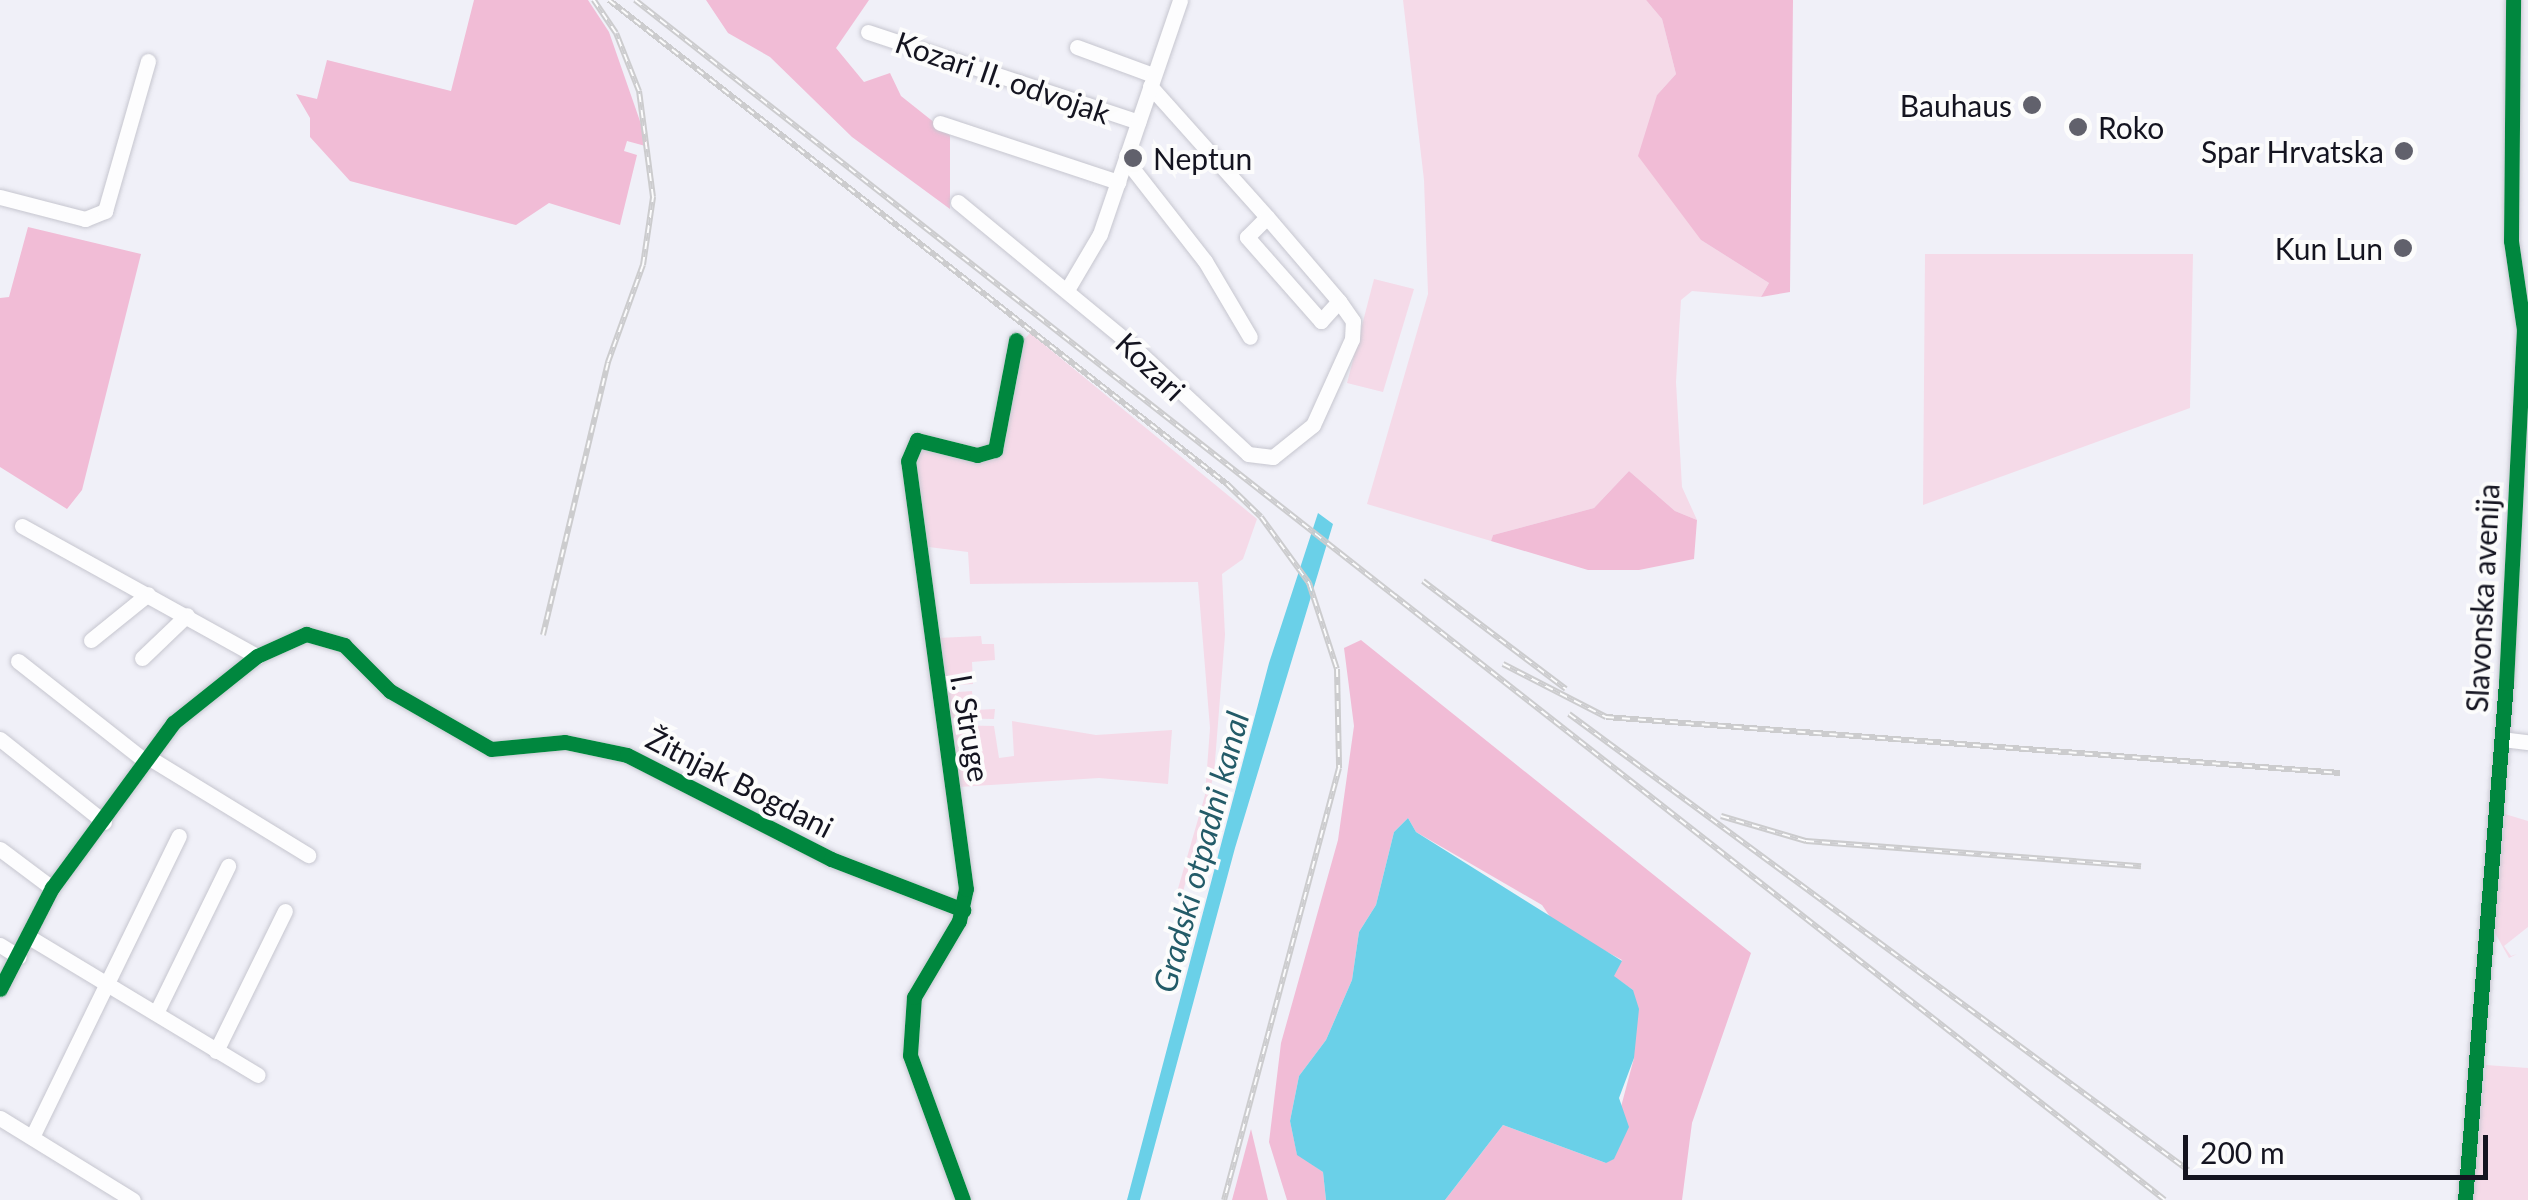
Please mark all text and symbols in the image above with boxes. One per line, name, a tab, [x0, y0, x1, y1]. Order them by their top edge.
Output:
street label: Kozari II. odvojak	[891, 23, 1115, 131]
place label: Bauhaus	[1900, 87, 2012, 123]
marker: Bauhaus	[2021, 94, 2043, 116]
place label: Roko	[2098, 109, 2164, 145]
marker: Roko	[2067, 116, 2089, 138]
place label: Spar Hrvatska	[2200, 133, 2384, 169]
place label: Neptun	[1153, 140, 1252, 176]
marker: Spar Hrvatska	[2393, 140, 2415, 162]
marker: Neptun	[1122, 147, 1144, 169]
place label: Kun Lun	[2275, 230, 2383, 266]
marker: Kun Lun	[2392, 237, 2414, 259]
street label: Kozari	[1109, 325, 1193, 407]
street label: Slavonska avenija	[2458, 483, 2506, 713]
street label: I. Struge	[944, 672, 998, 784]
water label: Gradski otpadni kanal	[1145, 708, 1257, 996]
street label: Žitnjak Bogdani	[641, 719, 839, 845]
scale bar	[2188, 1115, 2493, 1177]
text: 200 m	[2200, 1134, 2285, 1170]

